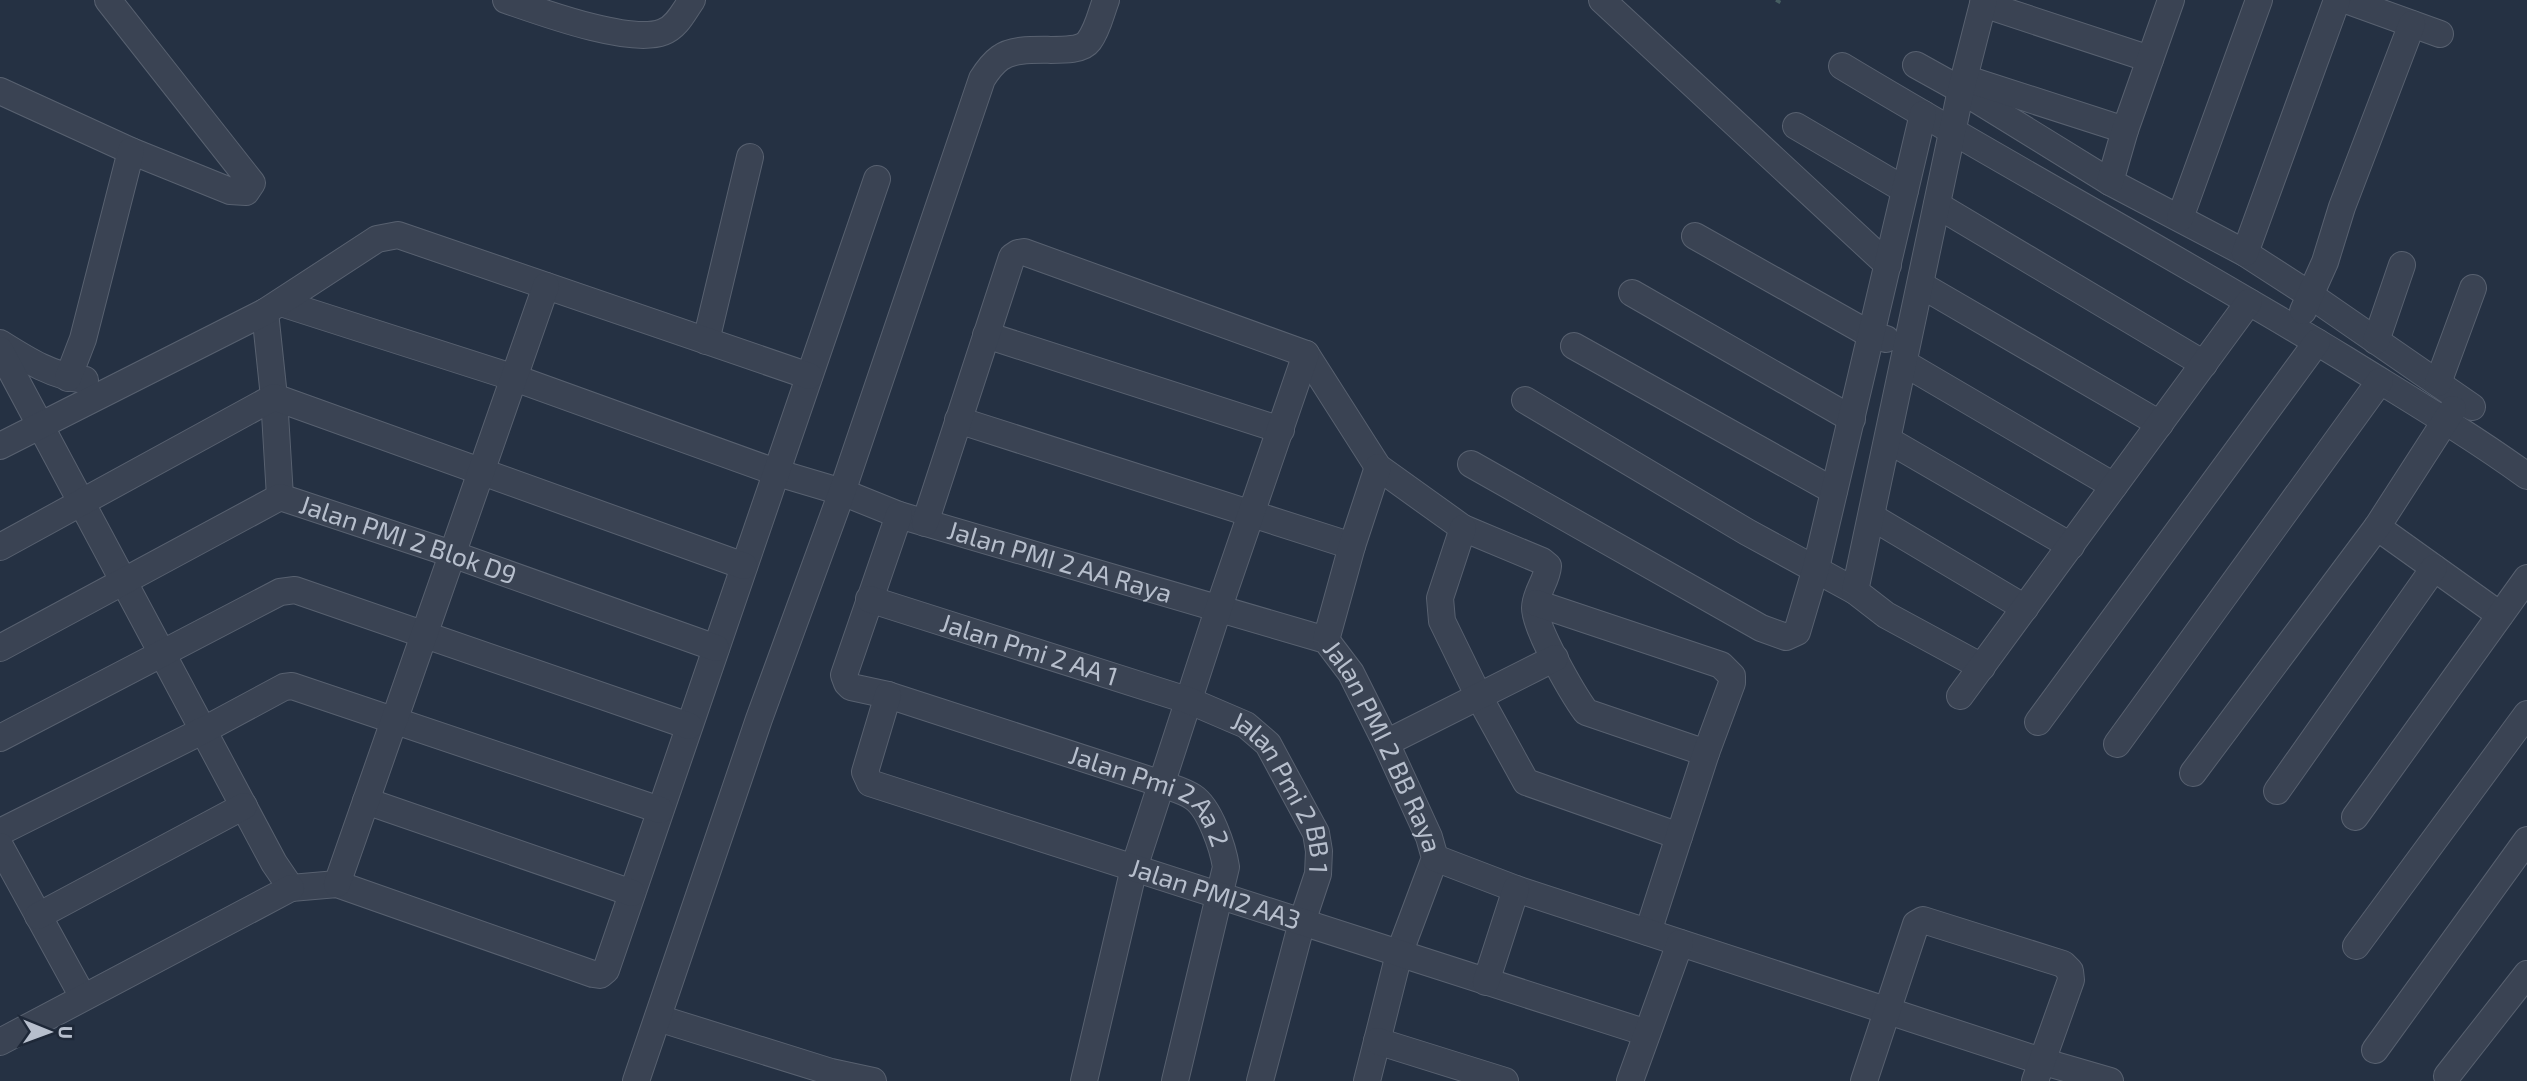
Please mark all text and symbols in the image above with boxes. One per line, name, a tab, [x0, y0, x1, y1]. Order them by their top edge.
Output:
street label: Jalan PMI 2 Blok D9	[296, 488, 521, 590]
street label: Jalan PMI 2 AA Raya	[944, 513, 1176, 608]
street label: Jalan Pmi 2 AA 1	[937, 606, 1122, 691]
street label: Jalan PMI 2 BB Raya	[1318, 633, 1450, 856]
street label: Jalan Pmi 2 BB 1	[1227, 704, 1337, 874]
street label: Jalan Pmi 2 Aa 2	[1065, 738, 1237, 850]
street label: Jalan PMI2 AA3	[1126, 851, 1305, 935]
north arrow	[14, 997, 84, 1067]
text: U	[55, 1026, 78, 1039]

